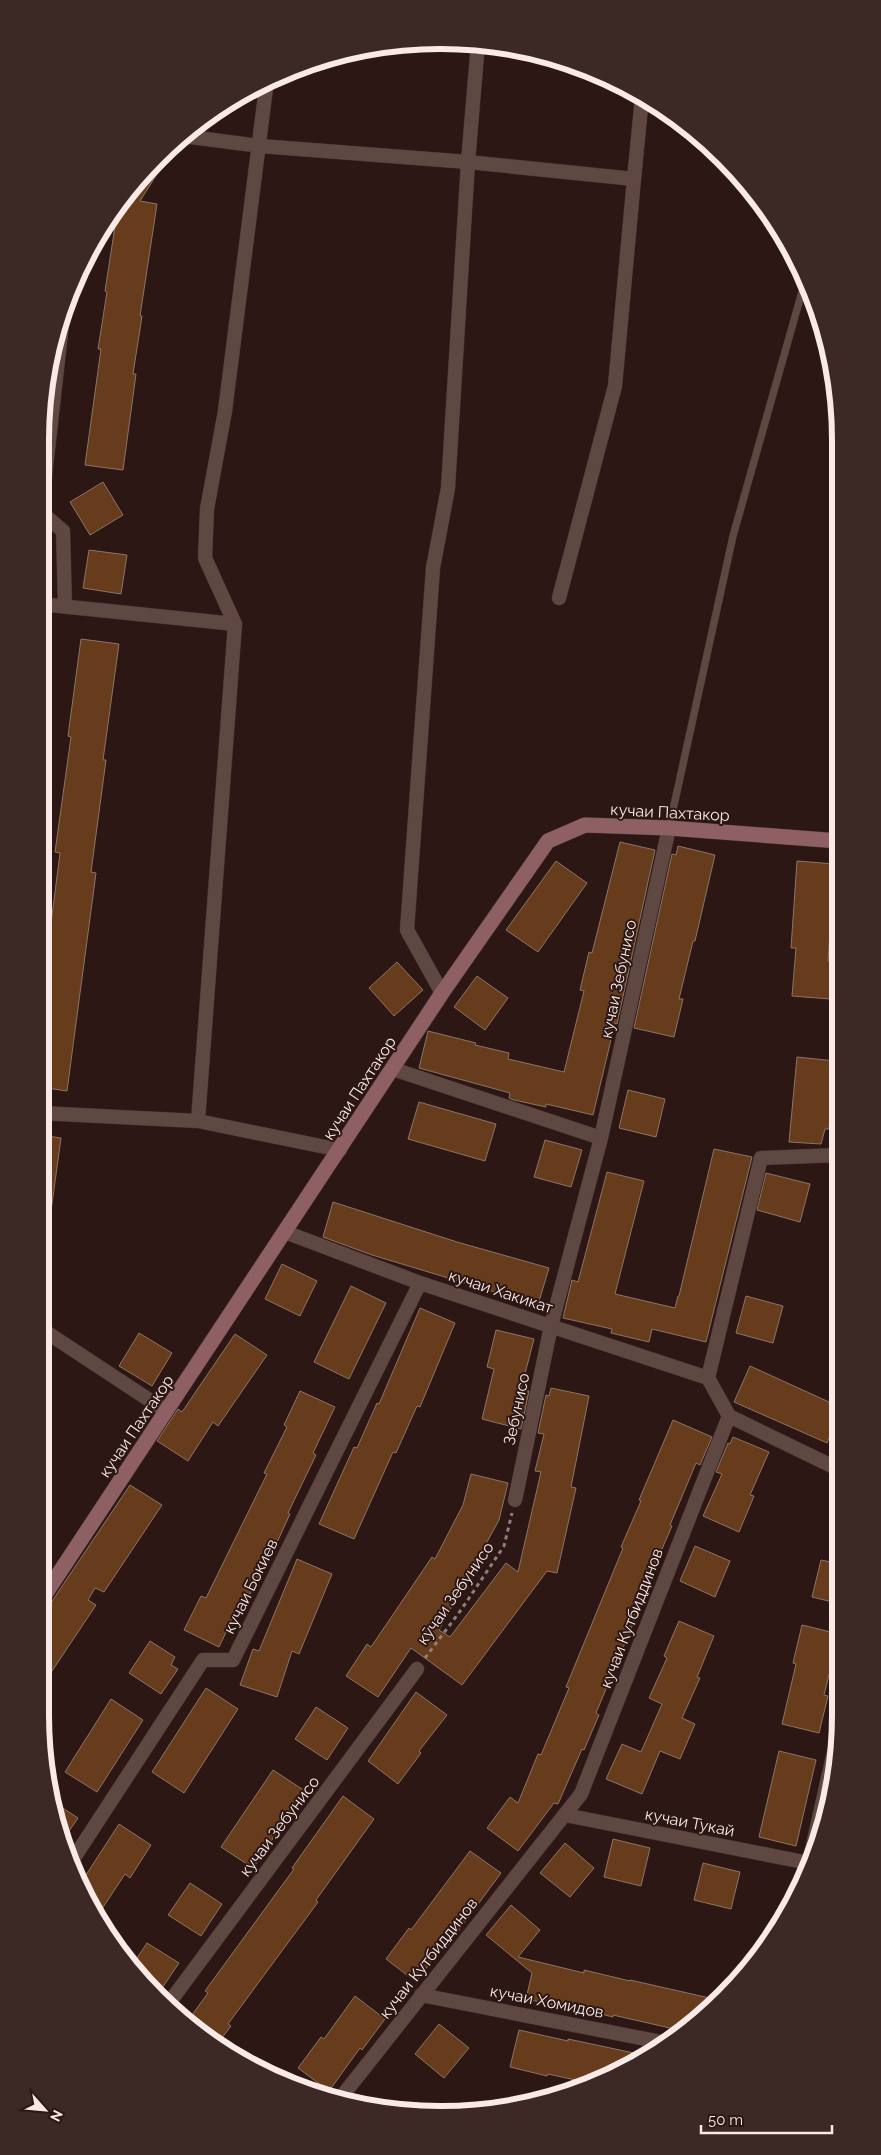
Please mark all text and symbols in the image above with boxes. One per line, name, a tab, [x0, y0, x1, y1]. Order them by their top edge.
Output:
street label: кучаи Пахтакор	[610, 800, 730, 825]
street label: кучаи Зебунисо	[597, 918, 640, 1040]
street label: кучаи Пахтакор	[319, 1033, 400, 1143]
street label: кучаи Хакикат	[446, 1266, 556, 1317]
street label: кучаи Пахтакор	[95, 1371, 178, 1481]
street label: Зебунисо	[500, 1371, 533, 1447]
street label: кучаи Бокиев	[219, 1536, 282, 1637]
street label: кӯчаи Зебунисо	[413, 1538, 498, 1648]
street label: кучаи Кутбиддинов	[596, 1546, 667, 1691]
street label: кучаи Зебунисо	[235, 1772, 323, 1880]
street label: кучаи Тукай	[644, 1805, 736, 1840]
street label: кучаи Кутбиддинов	[375, 1894, 481, 2023]
street label: кучаи Хомидов	[489, 1981, 605, 2022]
north arrow	[20, 2085, 70, 2135]
scale bar	[701, 2102, 832, 2134]
text: N	[47, 2108, 66, 2124]
text: 50 m	[708, 2111, 743, 2129]

